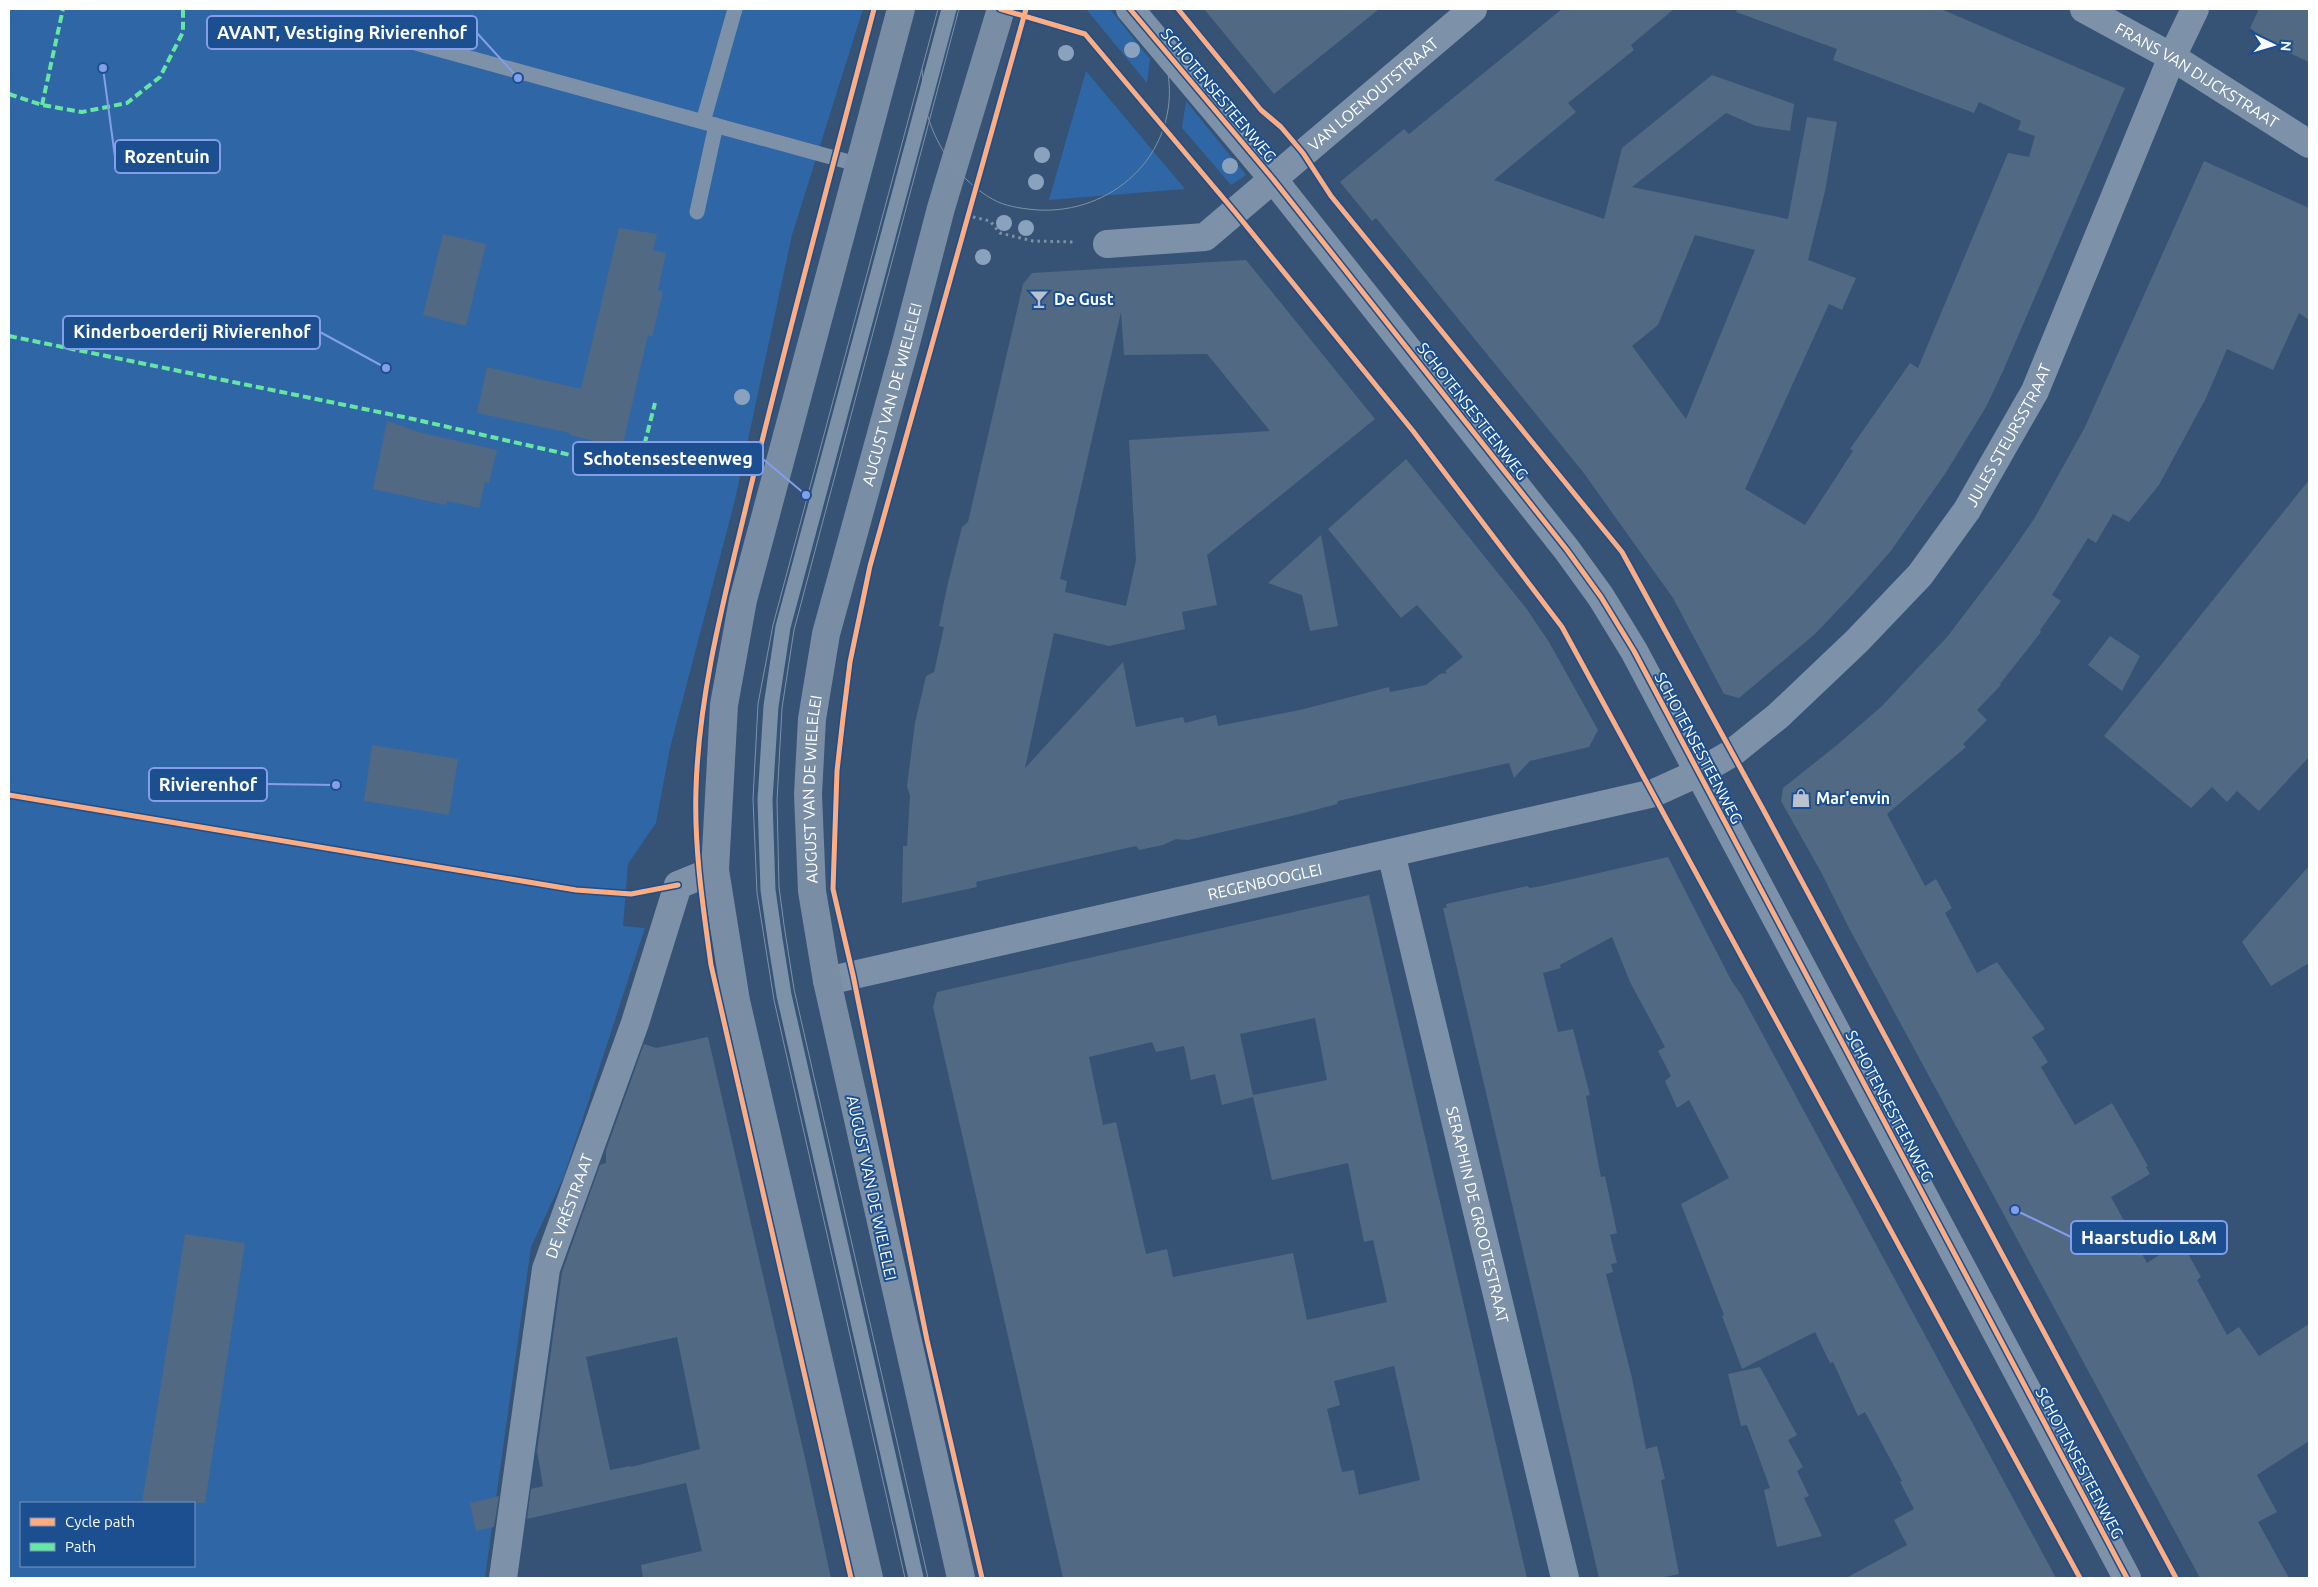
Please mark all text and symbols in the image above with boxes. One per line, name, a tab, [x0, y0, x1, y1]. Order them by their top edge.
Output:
callout: AVANT, Vestiging Rivierenhof	[207, 16, 477, 49]
street label: FRANS VAN DIJCKSTRAAT	[2112, 19, 2282, 131]
north arrow	[2248, 20, 2298, 70]
text: AVANT, Vestiging Rivierenhof	[217, 22, 468, 42]
street label: SCHOTENSESTEENWEG	[1158, 25, 1280, 165]
street label: VAN LOENOUTSTRAAT	[1305, 34, 1442, 154]
text: N	[2278, 40, 2294, 52]
callout: Rozentuin	[115, 140, 220, 173]
text: Rozentuin	[124, 146, 210, 166]
bar icon: De Gust	[1028, 288, 1050, 310]
place label: De Gust	[1054, 290, 1114, 308]
street label: AUGUST VAN DE WIELELEI	[858, 301, 925, 488]
callout: Kinderboerderij Rivierenhof	[63, 316, 320, 349]
text: Kinderboerderij Rivierenhof	[73, 321, 311, 341]
street label: SCHOTENSESTEENWEG	[1414, 339, 1532, 483]
street label: JULES STEURSSTRAAT	[1962, 361, 2054, 510]
callout: Schotensesteenweg	[573, 442, 763, 475]
text: Schotensesteenweg	[583, 448, 753, 468]
street label: SCHOTENSESTEENWEG	[1651, 669, 1747, 827]
street label: AUGUST VAN DE WIELELEI	[799, 694, 825, 884]
callout: Rivierenhof	[149, 768, 267, 801]
text: Rivierenhof	[159, 774, 258, 794]
shop icon: Mar'envin	[1790, 787, 1812, 809]
place label: Mar'envin	[1816, 789, 1890, 807]
street label: REGENBOOGLEI	[1206, 860, 1324, 903]
street label: SCHOTENSESTEENWEG	[1842, 1027, 1938, 1185]
street label: AUGUST VAN DE WIELELEI	[844, 1094, 900, 1282]
street label: SERAPHIN DE GROOTESTRAAT	[1443, 1105, 1513, 1325]
street label: DE VRÉSTRAAT	[542, 1151, 596, 1261]
callout: Haarstudio L&M	[2071, 1221, 2227, 1254]
text: Haarstudio L&M	[2081, 1227, 2217, 1247]
street label: SCHOTENSESTEENWEG	[2032, 1384, 2128, 1542]
legend	[20, 1502, 195, 1567]
text: Cycle path	[65, 1513, 135, 1530]
text: Path	[65, 1538, 96, 1555]

